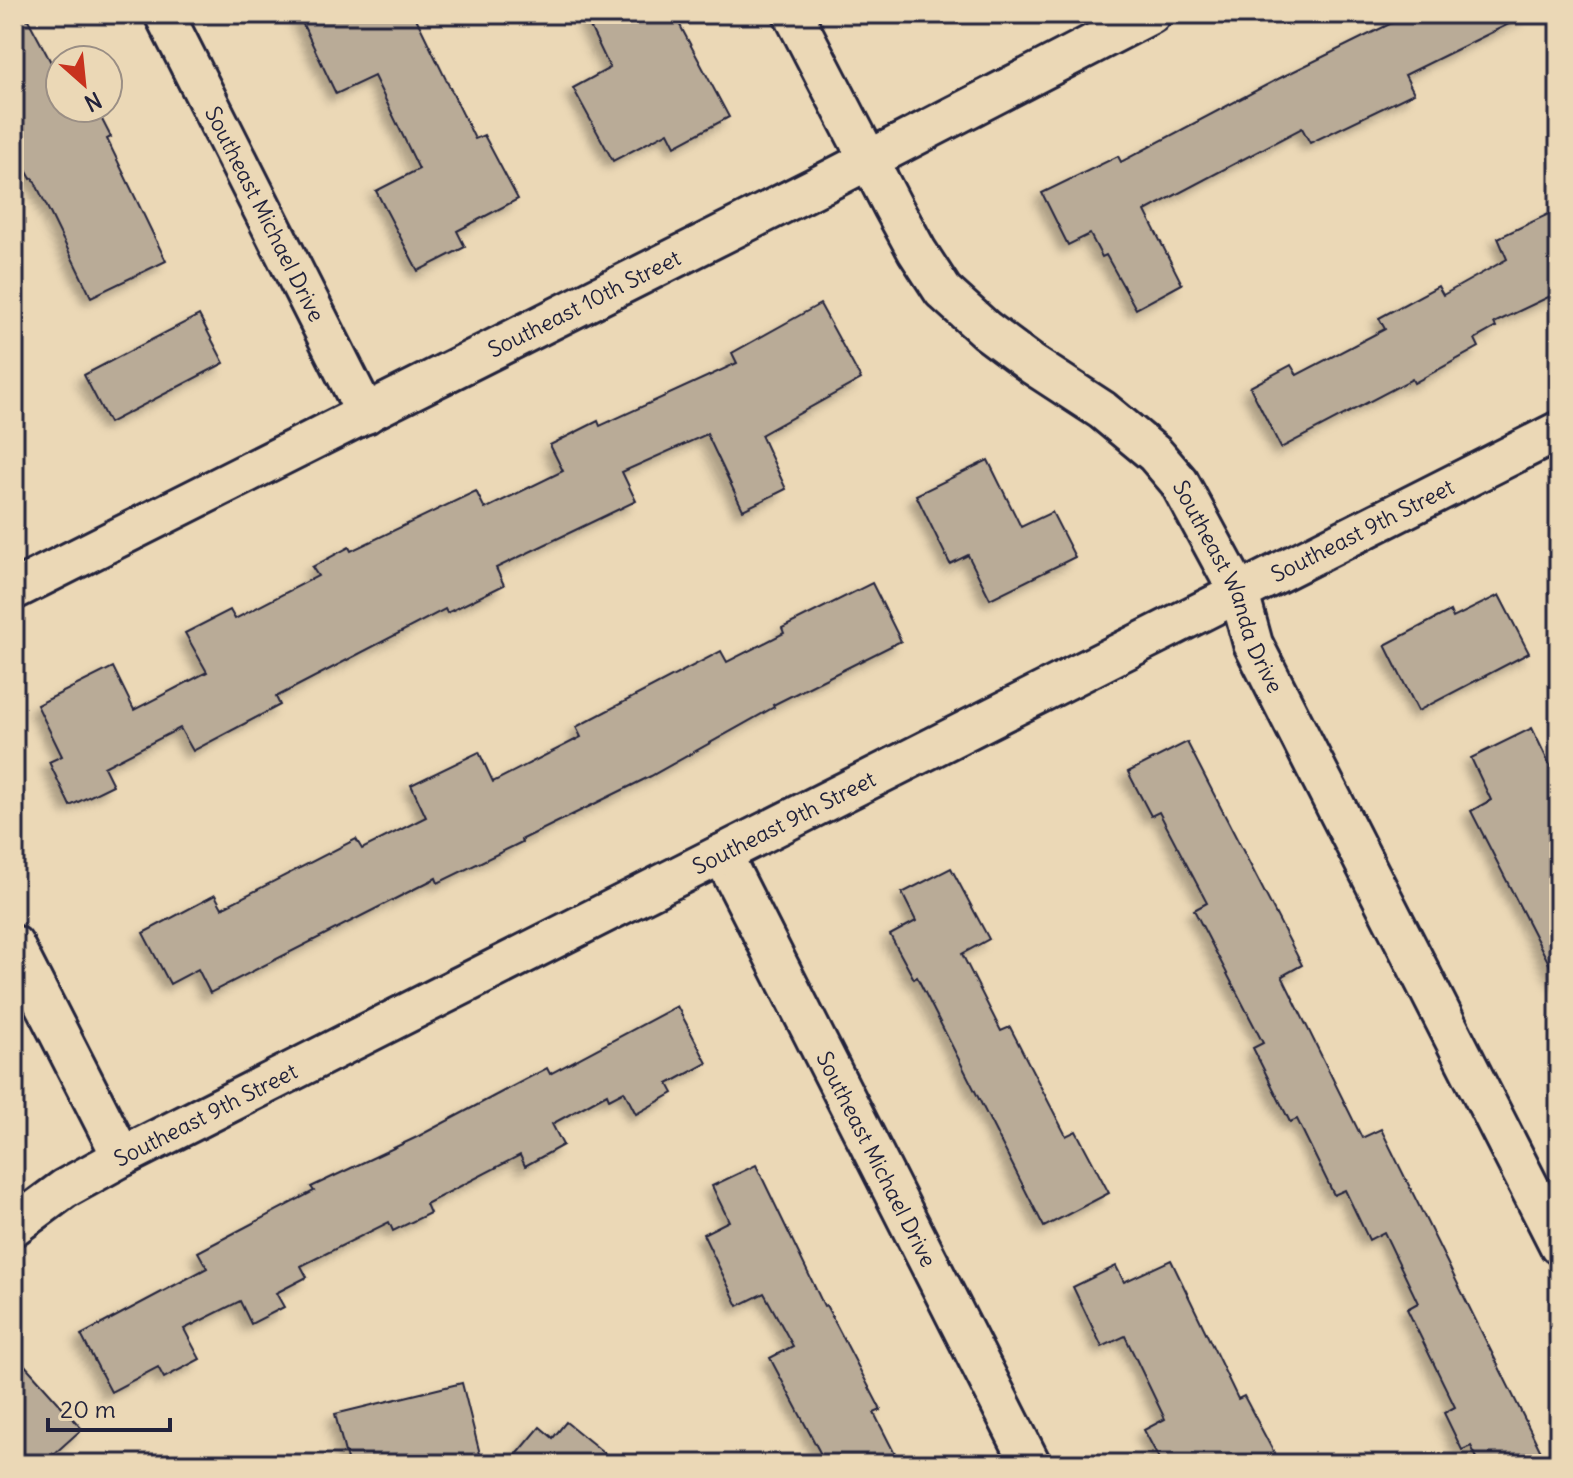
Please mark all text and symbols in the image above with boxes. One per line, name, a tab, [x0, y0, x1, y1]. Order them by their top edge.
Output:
north arrow	[44, 44, 124, 124]
text: N	[80, 86, 106, 118]
street label: Southeast Michael Drive	[199, 101, 331, 326]
street label: Southeast 10th Street	[483, 243, 685, 364]
street label: Southeast 9th Street	[1266, 472, 1458, 588]
street label: Southeast Wanda Drive	[1167, 475, 1290, 698]
street label: Southeast 9th Street	[688, 765, 880, 881]
street label: Southeast Michael Drive	[810, 1047, 943, 1272]
street label: Southeast 9th Street	[109, 1057, 302, 1173]
scale bar	[48, 1382, 170, 1432]
text: 20 m	[60, 1394, 116, 1424]

